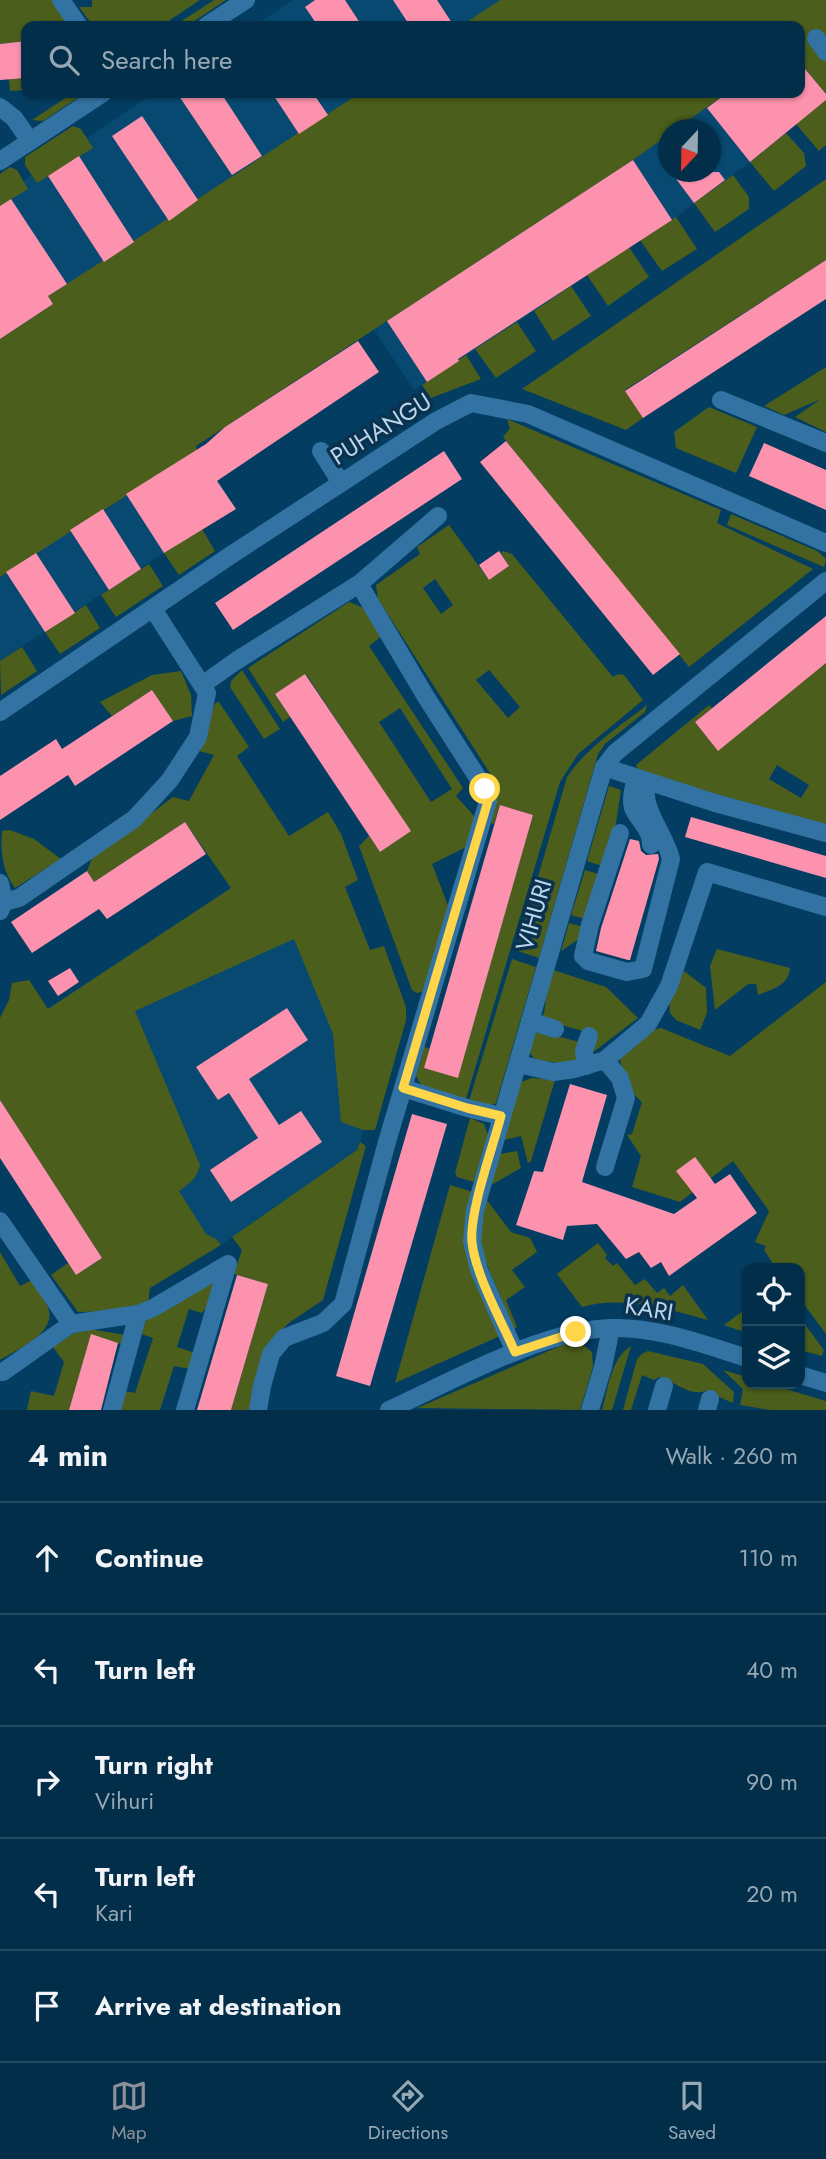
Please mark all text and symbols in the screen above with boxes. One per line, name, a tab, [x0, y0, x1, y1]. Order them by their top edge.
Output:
search box	[21, 21, 805, 98]
icon: search	[45, 41, 83, 79]
text: Search here	[101, 41, 233, 79]
north arrow	[658, 119, 721, 182]
street label: PUHANGU	[323, 384, 438, 473]
route start	[469, 773, 500, 804]
street label: VIHURI	[507, 875, 560, 955]
map controls	[742, 1263, 805, 1389]
button: locate	[742, 1263, 805, 1326]
street label: KARI	[622, 1287, 676, 1330]
route end	[560, 1316, 591, 1347]
button: layers	[742, 1326, 805, 1389]
text: 4 min	[28, 1434, 108, 1477]
text: Walk · 260 m	[665, 1439, 798, 1473]
icon: ahead	[28, 1539, 66, 1577]
text: Continue	[95, 1539, 204, 1577]
text: 110 m	[739, 1541, 798, 1575]
icon: left	[28, 1651, 66, 1689]
text: Turn left	[95, 1651, 195, 1689]
text: 40 m	[746, 1653, 798, 1687]
text: Turn right	[95, 1746, 213, 1784]
icon: right	[28, 1763, 66, 1801]
text: 90 m	[746, 1765, 798, 1799]
text: Vihuri	[95, 1784, 154, 1818]
text: Turn left	[95, 1858, 195, 1896]
icon: left	[28, 1875, 66, 1913]
text: 20 m	[746, 1877, 798, 1911]
text: Kari	[95, 1896, 133, 1930]
icon: arrive	[28, 1987, 66, 2025]
text: Arrive at destination	[95, 1987, 342, 2025]
tab: Map	[110, 2077, 148, 2146]
tab: Directions	[368, 2077, 448, 2146]
tab: Saved	[668, 2077, 716, 2146]

